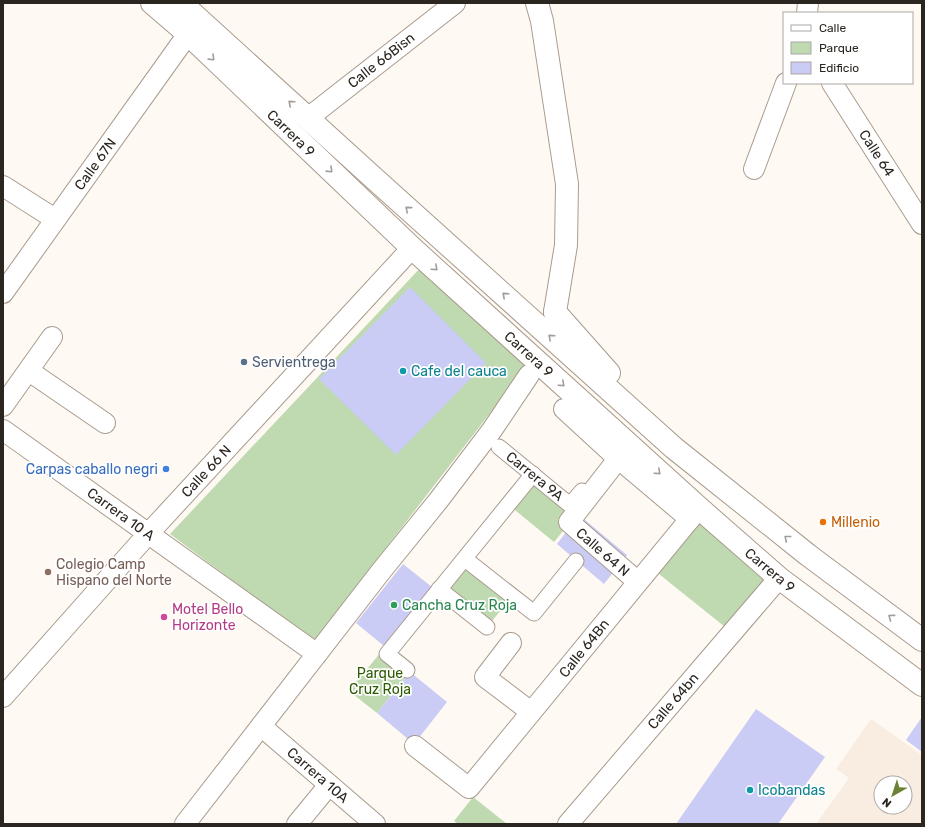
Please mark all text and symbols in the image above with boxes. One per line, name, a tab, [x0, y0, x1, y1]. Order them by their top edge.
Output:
legend	[783, 12, 913, 84]
text: Calle	[819, 21, 846, 35]
street label: Calle 66Bisn	[344, 29, 418, 92]
text: Parque	[819, 41, 859, 55]
one-way arrow	[207, 53, 215, 61]
text: Edificio	[819, 61, 859, 75]
one-way arrow	[288, 100, 296, 107]
street label: Carrera 9	[263, 106, 318, 160]
street label: Calle 64	[855, 127, 898, 180]
street label: Calle 67N	[71, 135, 120, 194]
one-way arrow	[325, 165, 333, 173]
one-way arrow	[405, 206, 413, 213]
one-way arrow	[430, 264, 438, 271]
one-way arrow	[502, 293, 510, 300]
street label: Carrera 9	[501, 328, 557, 381]
one-way arrow	[549, 335, 556, 342]
place label: Servientrega	[252, 354, 336, 371]
marker: Servientrega	[239, 357, 249, 367]
place label: Cafe del cauca	[411, 363, 507, 380]
marker: Cafe del cauca	[398, 366, 408, 376]
one-way arrow	[557, 380, 565, 387]
street label: Calle 66 N	[178, 442, 235, 501]
street label: Carrera 9A	[503, 448, 567, 505]
place label: Carpas caballo negri	[26, 461, 158, 478]
marker: Carpas caballo negri	[161, 464, 171, 474]
one-way arrow	[653, 467, 661, 474]
street label: Carrera 10 A	[84, 484, 158, 545]
place label: Millenio	[831, 514, 880, 531]
marker: Millenio	[818, 517, 828, 527]
street label: Calle 64 N	[572, 525, 633, 580]
one-way arrow	[785, 536, 792, 543]
street label: Carrera 9	[741, 545, 798, 596]
place label: Colegio Camp Hispano del Norte	[56, 556, 172, 589]
marker: Colegio Camp Hispano del Norte	[43, 567, 53, 577]
place label: Cancha Cruz Roja	[402, 597, 517, 614]
marker: Cancha Cruz Roja	[389, 600, 399, 610]
place label: Motel Bello Horizonte	[172, 601, 243, 634]
marker: Motel Bello Horizonte	[159, 612, 169, 622]
one-way arrow	[888, 615, 895, 622]
street label: Calle 64Bn	[556, 616, 613, 681]
park label: Parque Cruz Roja	[349, 665, 411, 698]
street label: Calle 64bn	[644, 670, 702, 733]
street label: Carrera 10A	[283, 744, 352, 807]
north arrow	[873, 775, 913, 815]
place label: Icobandas	[758, 782, 825, 799]
marker: Icobandas	[745, 785, 755, 795]
text: N	[880, 795, 894, 810]

